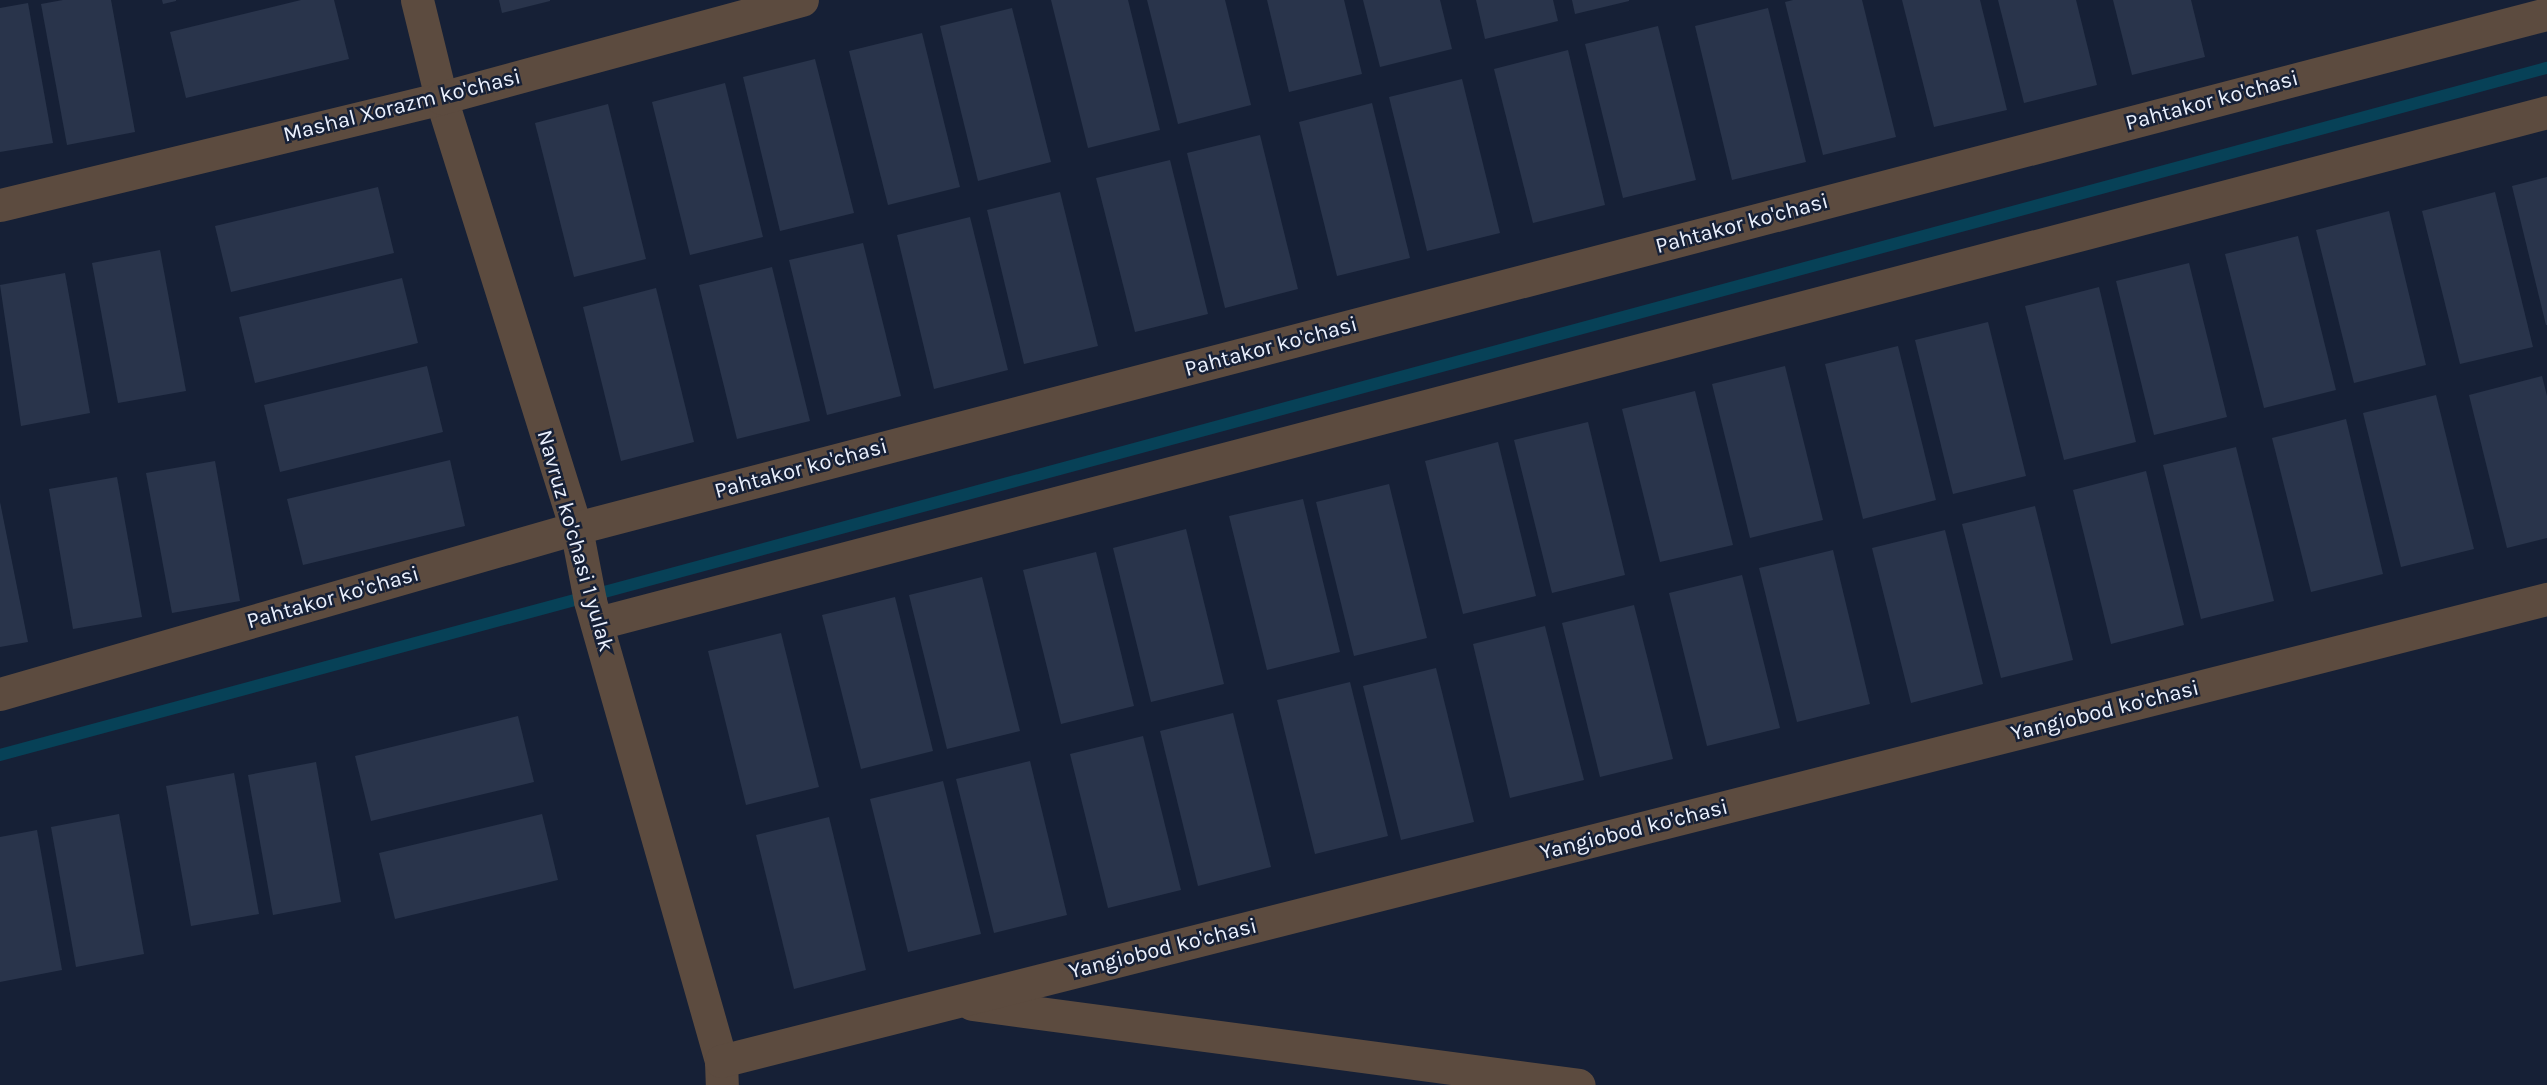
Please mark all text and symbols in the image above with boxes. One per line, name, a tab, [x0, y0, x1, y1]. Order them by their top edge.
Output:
street label: Mashal Xorazm ko'chasi	[281, 64, 523, 148]
street label: Pahtakor ko'chasi	[2123, 65, 2301, 137]
street label: Pahtakor ko'chasi	[1653, 188, 1831, 260]
street label: Pahtakor ko'chasi	[1182, 311, 1360, 383]
street label: Navruz ko'chasi 1 yulak	[531, 427, 619, 655]
street label: Pahtakor ko'chasi	[712, 433, 890, 505]
street label: Pahtakor ko'chasi	[244, 561, 422, 635]
street label: Yangiobod ko'chasi	[2008, 675, 2202, 747]
street label: Yangiobod ko'chasi	[1537, 794, 1731, 866]
street label: Yangiobod ko'chasi	[1066, 913, 1260, 985]

